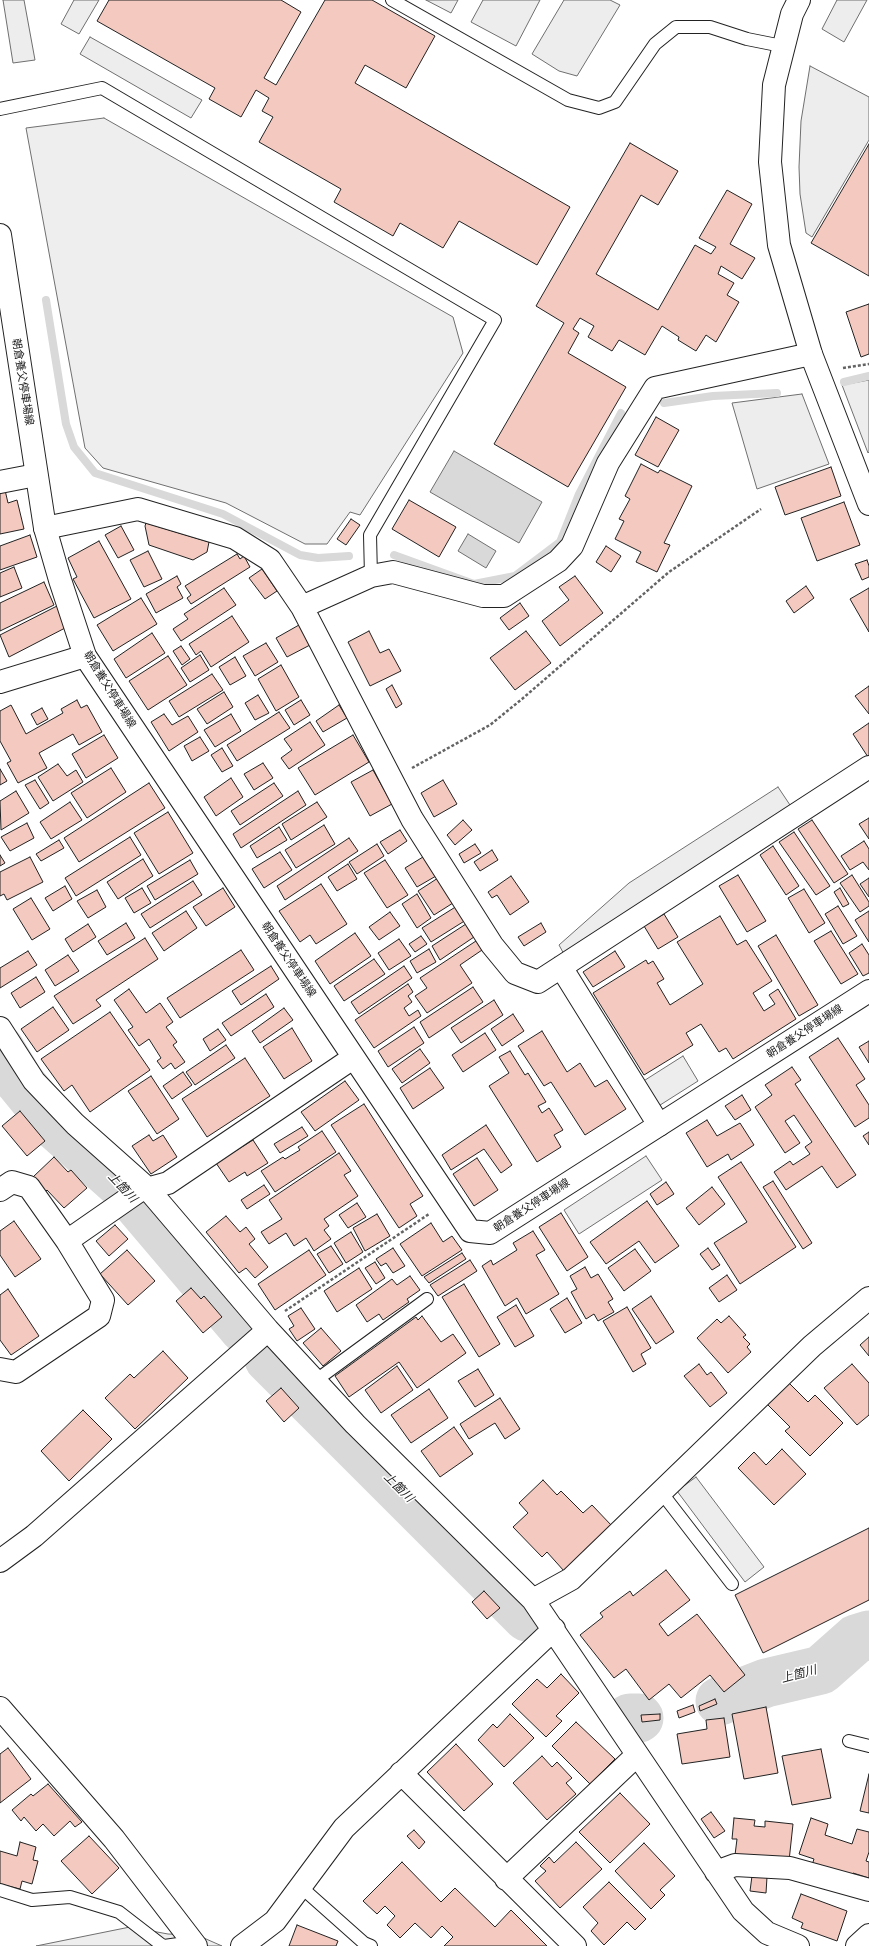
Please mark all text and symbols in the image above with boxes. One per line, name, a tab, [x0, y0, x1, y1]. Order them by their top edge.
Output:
street label: 朝倉養父停車場線	[9, 338, 35, 426]
street label: 朝倉養父停車場線	[80, 649, 138, 731]
street label: 朝倉養父停車場線	[258, 920, 318, 1000]
street label: 朝倉養父停車場線	[765, 1003, 845, 1061]
water label: 上箇川	[104, 1170, 140, 1206]
street label: 朝倉養父停車場線	[492, 1177, 572, 1235]
water label: 上箇川	[380, 1470, 416, 1506]
water label: 上箇川	[780, 1663, 818, 1687]

